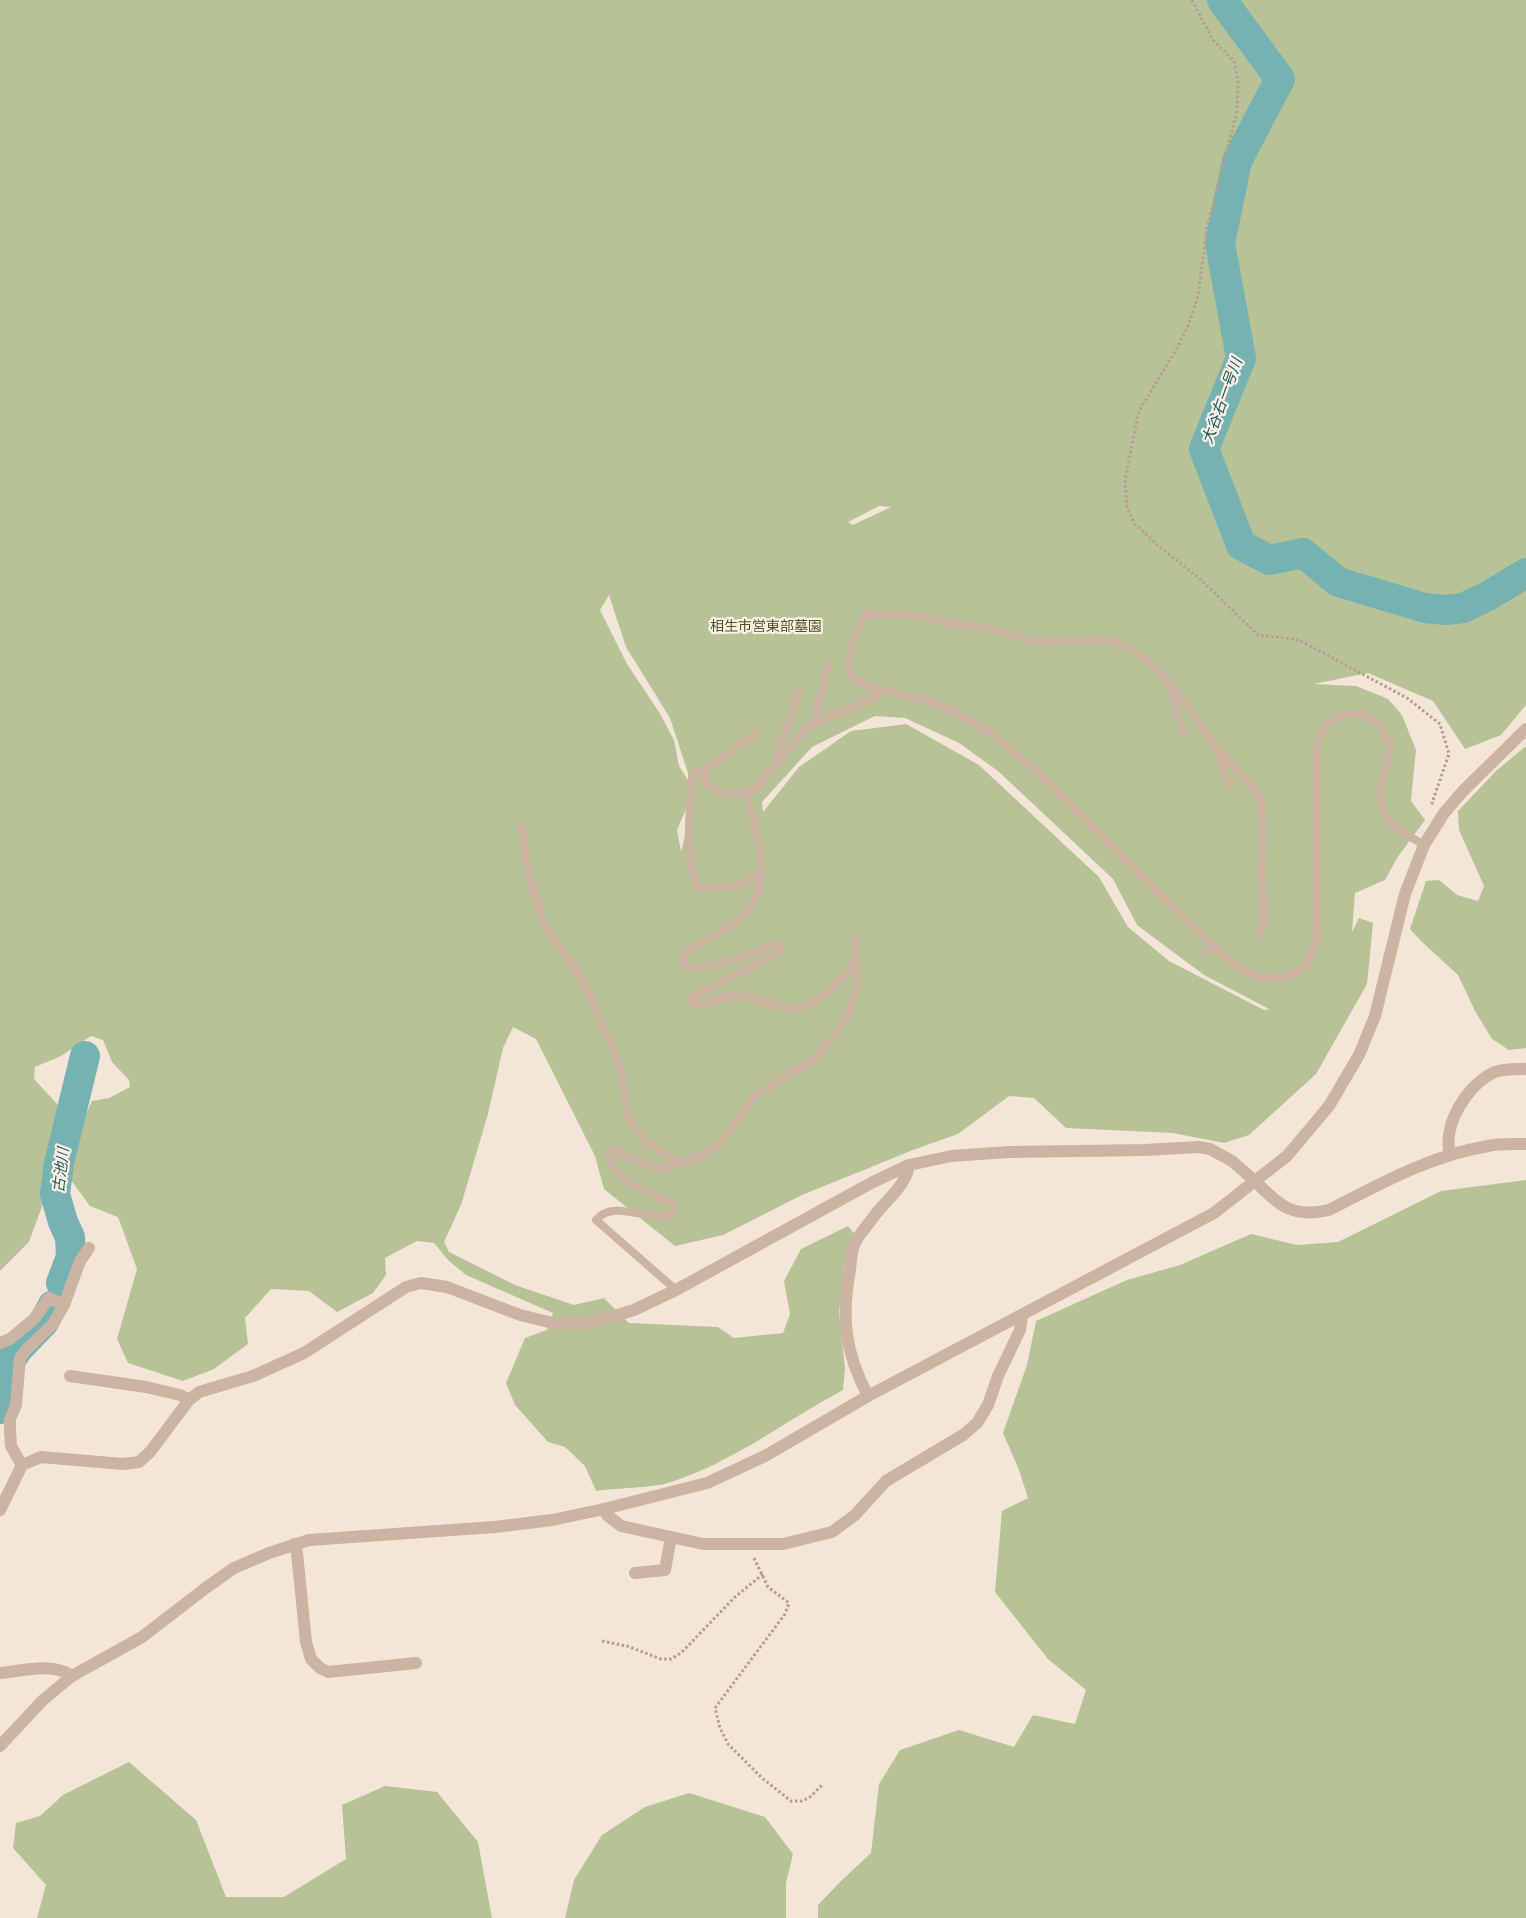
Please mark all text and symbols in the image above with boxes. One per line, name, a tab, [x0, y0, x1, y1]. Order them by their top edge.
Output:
water label: 大谷右一号川	[1198, 356, 1246, 446]
park label: 相生市営東部墓園	[710, 618, 822, 634]
water label: 古池川	[49, 1147, 73, 1193]

